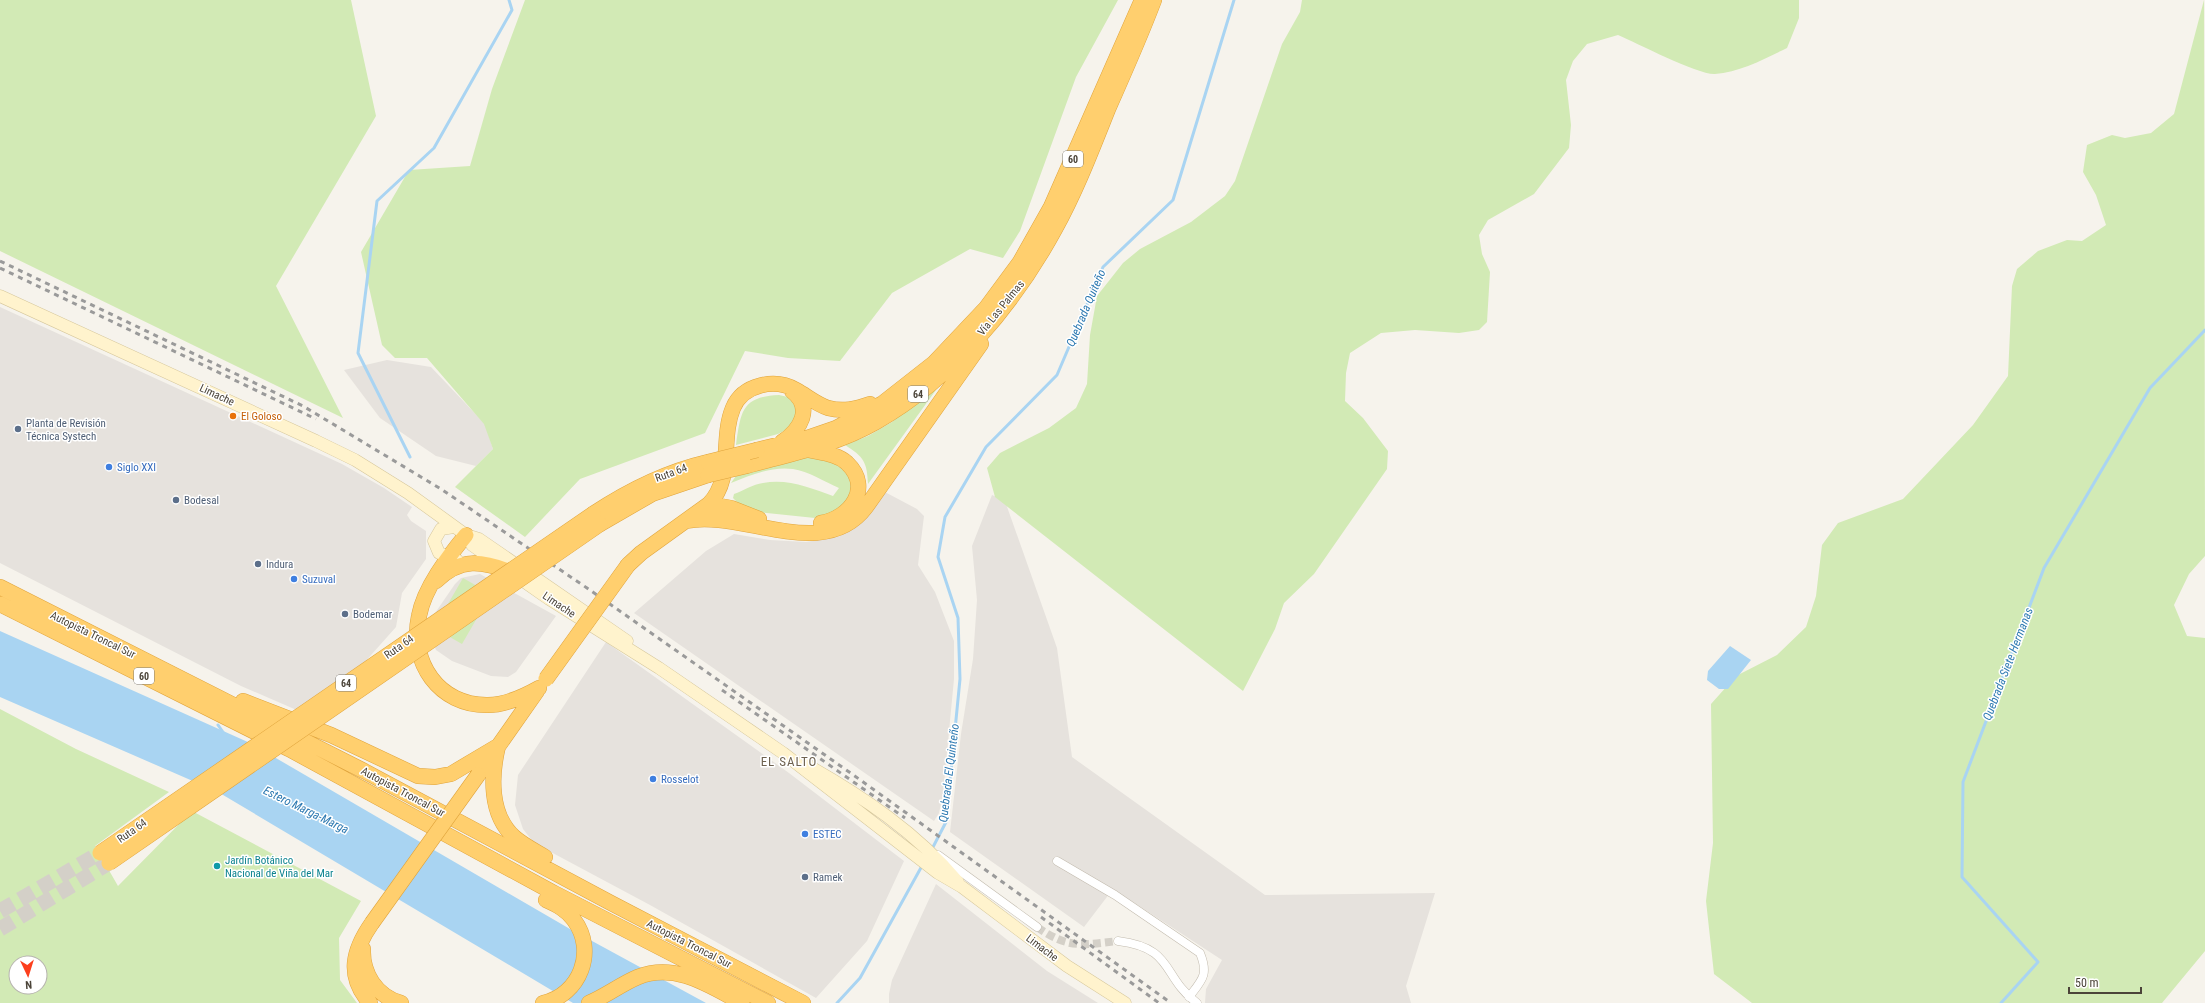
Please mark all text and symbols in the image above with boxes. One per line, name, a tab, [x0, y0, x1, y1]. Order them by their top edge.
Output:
road number: 60	[1063, 151, 1083, 167]
water label: Quebrada Quiteño	[1063, 267, 1109, 349]
street label: Vía Las Palmas	[975, 278, 1027, 338]
street label: Limache	[198, 381, 236, 409]
road number: 64	[908, 386, 928, 402]
place label: El Goloso	[241, 410, 283, 423]
marker: El Goloso	[228, 411, 238, 421]
place label: Planta de Revisión Técnica Systech	[26, 417, 106, 443]
marker: Planta de Revisión Técnica Systech	[13, 424, 23, 434]
place label: Siglo XXI	[117, 461, 156, 474]
street label: Ruta 64	[653, 461, 689, 485]
marker: Siglo XXI	[104, 462, 114, 472]
place label: Bodesal	[184, 494, 219, 507]
marker: Bodesal	[171, 495, 181, 505]
place label: Indura	[266, 558, 293, 571]
marker: Indura	[253, 559, 263, 569]
place label: Suzuval	[302, 573, 336, 586]
marker: Suzuval	[289, 574, 299, 584]
street label: Limache	[540, 589, 578, 621]
water label: Quebrada Siete Hermanas	[1980, 606, 2036, 722]
place label: Bodemar	[353, 608, 393, 621]
street label: Autopista Troncal Sur	[48, 609, 138, 662]
marker: Bodemar	[340, 609, 350, 619]
street label: Ruta 64	[382, 632, 417, 662]
road number: 60	[134, 668, 154, 684]
road number: 64	[336, 675, 356, 691]
water label: Quebrada El Quinteño	[936, 723, 962, 823]
district label: EL SALTO	[761, 754, 817, 769]
street label: Autopista Troncal Sur	[359, 764, 448, 820]
place label: Rosselot	[661, 773, 699, 786]
marker: Rosselot	[648, 774, 658, 784]
water label: Estero Marga-Marga	[261, 783, 351, 837]
street label: Ruta 64	[115, 816, 150, 846]
place label: ESTEC	[813, 828, 842, 841]
marker: ESTEC	[800, 829, 810, 839]
place label: Jardín Botánico Nacional de Viña del Mar	[225, 854, 334, 880]
marker: Jardín Botánico Nacional de Viña del Mar	[212, 861, 222, 871]
place label: Ramek	[813, 871, 843, 884]
marker: Ramek	[800, 872, 810, 882]
street label: Autopista Troncal Sur	[644, 917, 734, 971]
street label: Limache	[1023, 932, 1061, 964]
north arrow	[8, 955, 48, 995]
scale bar	[2069, 969, 2141, 995]
text: 50 m	[2075, 976, 2099, 990]
text: N	[25, 978, 32, 991]

